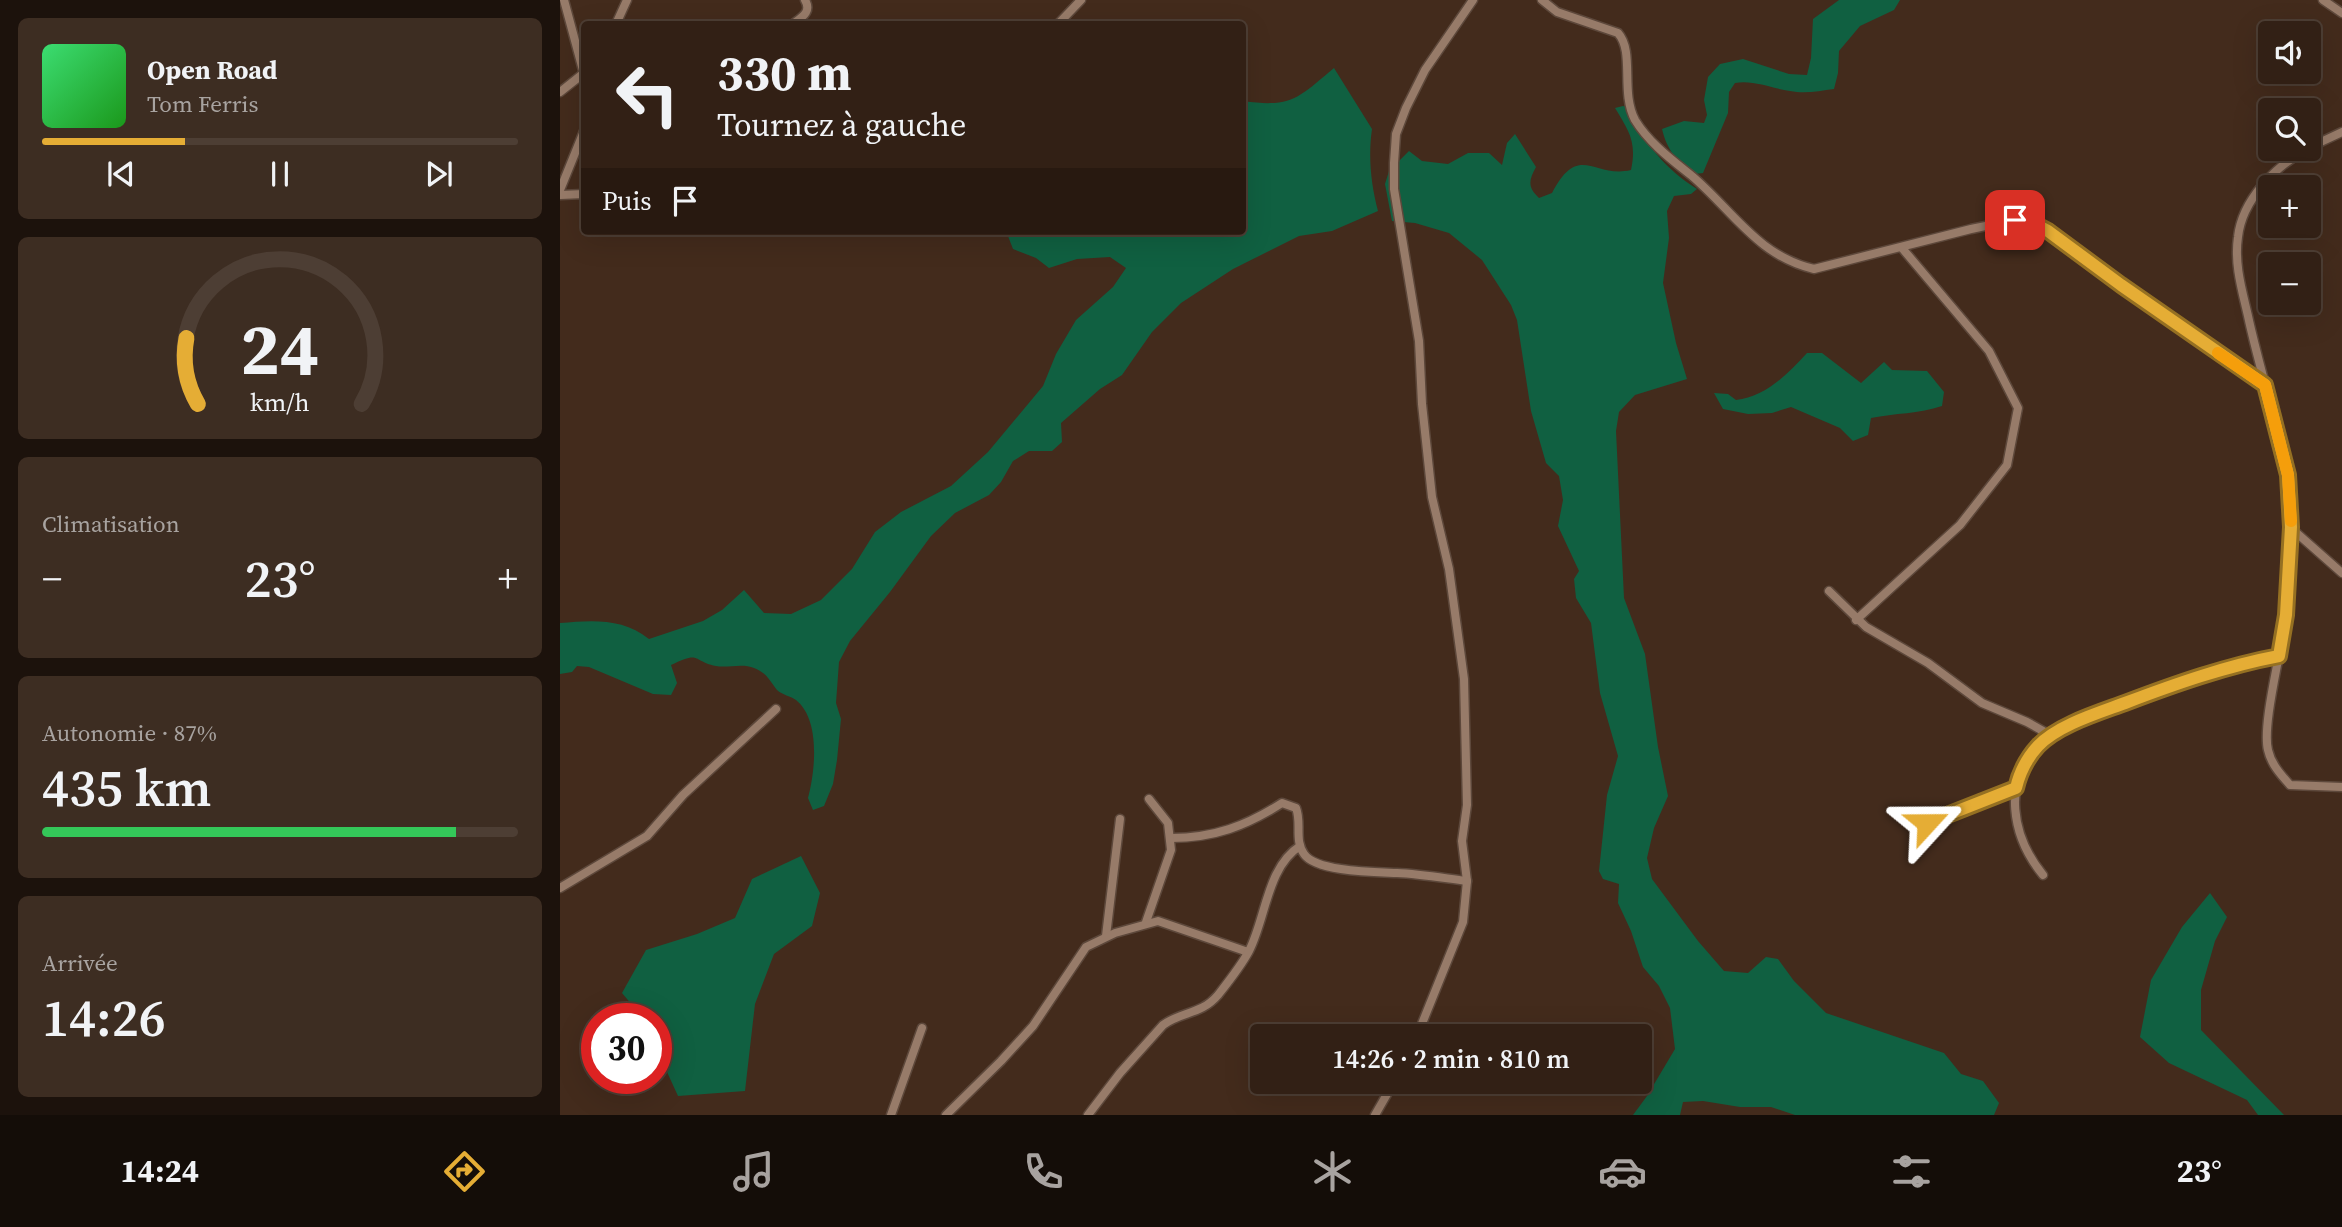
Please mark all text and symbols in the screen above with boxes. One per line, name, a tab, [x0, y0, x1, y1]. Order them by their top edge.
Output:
map controls	[2258, 21, 2321, 315]
button: sound	[2258, 21, 2321, 84]
text: 330 m	[717, 39, 852, 106]
icon: left	[602, 49, 693, 140]
text: Open Road	[147, 52, 278, 88]
text: Tom Ferris	[147, 88, 258, 120]
button: search	[2258, 98, 2321, 161]
text: Tournez à gauche	[717, 103, 966, 147]
icon: previous	[102, 155, 140, 193]
icon: pause	[261, 155, 299, 193]
icon: next	[420, 155, 458, 193]
button: +	[2258, 175, 2321, 238]
icon: arrive	[666, 182, 704, 220]
text: Puis	[602, 183, 652, 219]
pin	[1985, 190, 2045, 250]
icon: arrive	[1996, 201, 2034, 239]
button: −	[2258, 252, 2321, 315]
text: 24	[241, 300, 319, 399]
text: km/h	[250, 385, 310, 419]
text: Climatisation	[42, 508, 180, 540]
text: 23°	[244, 543, 316, 614]
text: −	[42, 553, 62, 605]
text: +	[498, 553, 518, 605]
text: Autonomie · 87%	[42, 717, 217, 749]
text: 435 km	[42, 752, 211, 823]
position arrow	[1890, 786, 1964, 860]
text: Arrivée	[42, 947, 118, 979]
text: 14:26	[42, 982, 166, 1053]
speed limit sign: 30	[581, 1003, 672, 1094]
text: 14:26 · 2 min · 810 m	[1332, 1041, 1570, 1077]
icon: directions	[440, 1147, 489, 1196]
icon: music	[729, 1147, 778, 1196]
icon: phone	[1019, 1147, 1068, 1196]
icon: climate	[1308, 1147, 1357, 1196]
icon: car	[1598, 1147, 1647, 1196]
icon: filters	[1887, 1147, 1936, 1196]
text: 14:24	[120, 1149, 199, 1193]
text: 23°	[2177, 1149, 2222, 1193]

